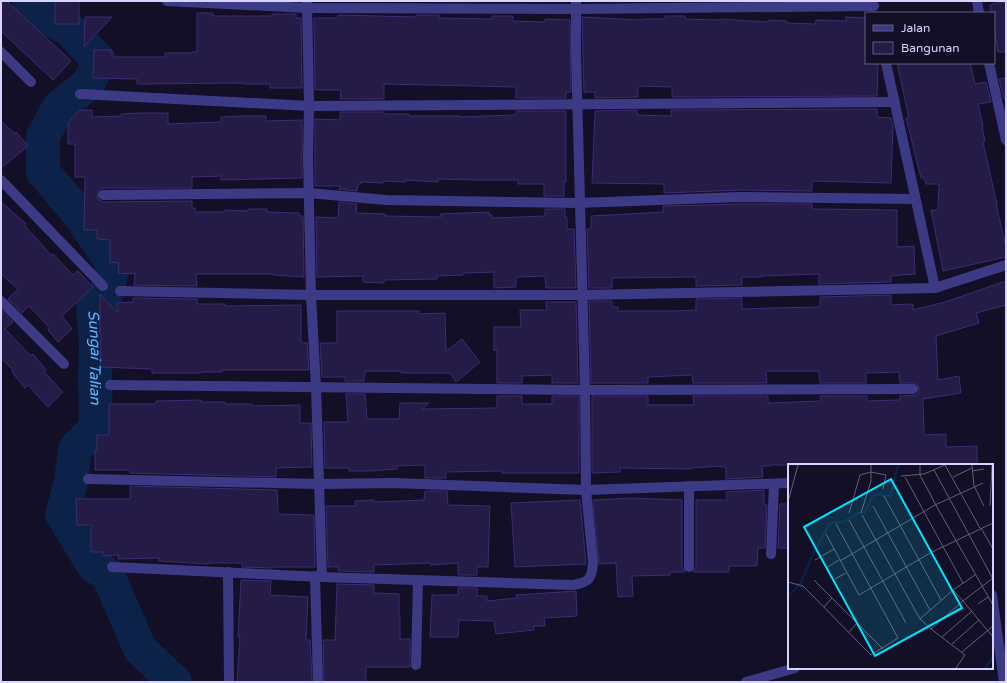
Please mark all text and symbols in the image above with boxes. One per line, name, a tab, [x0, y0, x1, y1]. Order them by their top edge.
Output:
legend	[865, 12, 995, 64]
text: Jalan	[901, 21, 930, 35]
text: Bangunan	[901, 41, 960, 55]
water label: Sungai Talian	[84, 310, 105, 406]
inset map	[788, 464, 993, 669]

